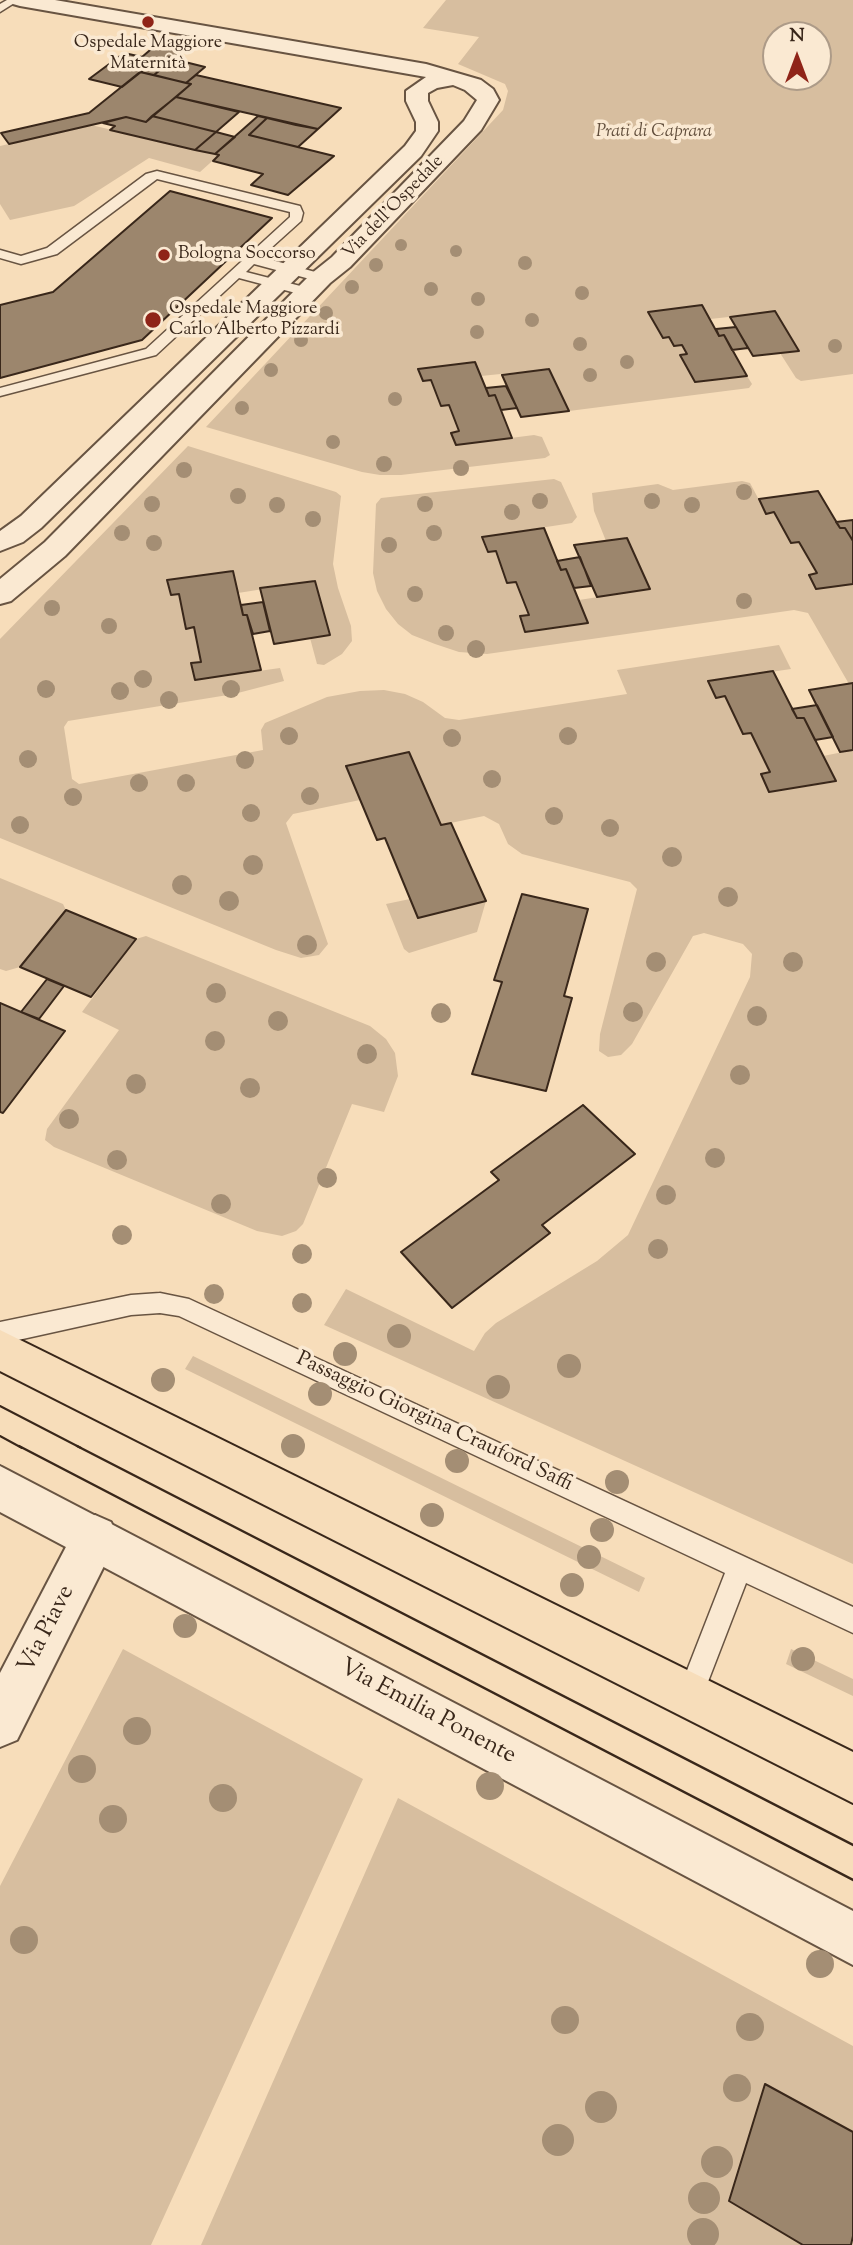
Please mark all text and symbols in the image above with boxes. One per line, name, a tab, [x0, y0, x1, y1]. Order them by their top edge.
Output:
marker: Ospedale Maggiore Maternità	[140, 14, 156, 30]
north arrow	[762, 21, 832, 91]
text: N	[789, 23, 805, 50]
place label: Ospedale Maggiore Maternità	[74, 33, 222, 76]
park label: Prati di Caprara	[596, 122, 712, 144]
street label: Via dell'Ospedale	[339, 152, 449, 264]
place label: Bologna Soccorso	[178, 244, 316, 266]
marker: Bologna Soccorso	[156, 247, 172, 263]
place label: Ospedale Maggiore Carlo Alberto Pizzardi	[169, 299, 340, 342]
marker: Ospedale Maggiore Carlo Alberto Pizzardi	[143, 310, 163, 330]
street label: Passaggio Giorgina Crauford Saffi	[292, 1348, 576, 1498]
street label: Via Piave	[14, 1581, 82, 1679]
street label: Via Emilia Ponente	[334, 1654, 520, 1772]

